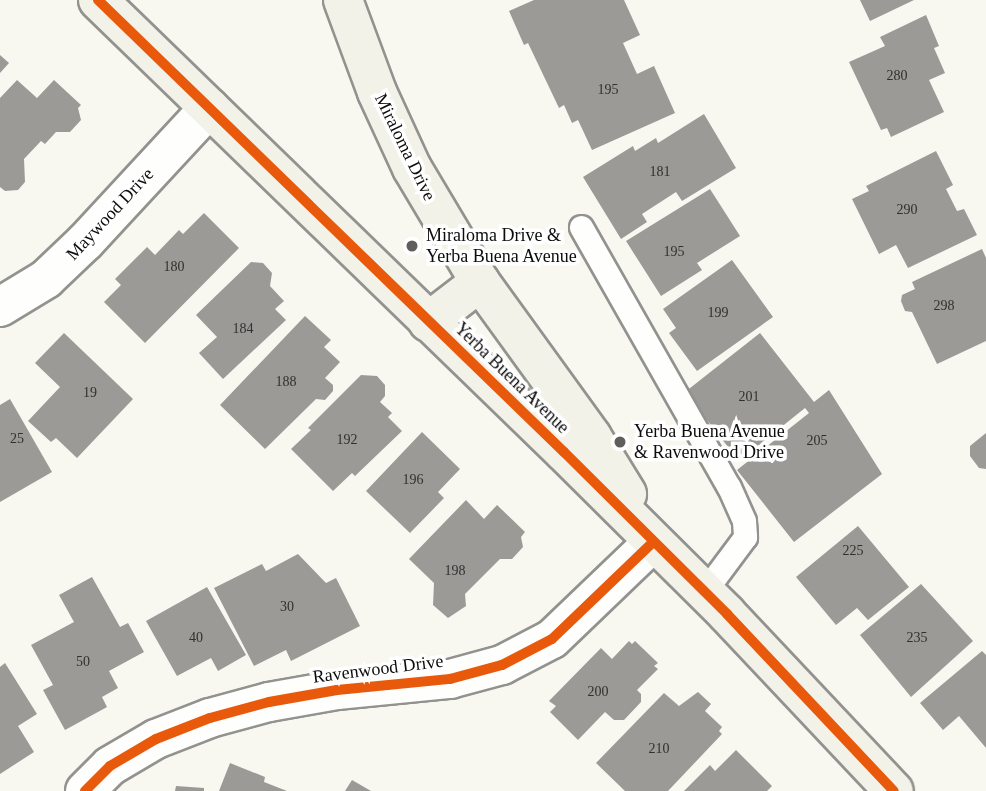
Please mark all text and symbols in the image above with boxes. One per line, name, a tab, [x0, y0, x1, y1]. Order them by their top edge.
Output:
house number: 280	[886, 68, 908, 84]
house number: 195	[598, 82, 618, 98]
street label: Miraloma Drive	[370, 90, 440, 204]
street label: Maywood Drive	[62, 163, 158, 265]
house number: 181	[650, 164, 670, 180]
house number: 290	[897, 202, 918, 218]
place label: Miraloma Drive & Yerba Buena Avenue	[426, 225, 578, 268]
marker: Miraloma Drive & Yerba Buena Avenue	[404, 238, 420, 254]
house number: 195	[664, 244, 684, 260]
house number: 180	[164, 259, 184, 275]
house number: 298	[934, 298, 954, 314]
house number: 199	[708, 305, 728, 321]
street label: Yerba Buena Avenue	[450, 318, 574, 438]
house number: 184	[232, 321, 254, 337]
house number: 188	[276, 374, 296, 390]
house number: 19	[83, 385, 97, 401]
house number: 201	[738, 389, 760, 405]
place label: Yerba Buena Avenue & Ravenwood Drive	[634, 421, 786, 464]
house number: 25	[10, 431, 24, 447]
house number: 192	[336, 432, 358, 448]
house number: 205	[806, 433, 828, 449]
marker: Yerba Buena Avenue & Ravenwood Drive	[612, 434, 628, 450]
house number: 196	[402, 472, 424, 488]
house number: 225	[842, 543, 864, 559]
house number: 198	[444, 563, 466, 579]
house number: 30	[280, 599, 294, 615]
house number: 40	[189, 630, 203, 646]
house number: 235	[906, 630, 928, 646]
street label: Ravenwood Drive	[311, 650, 445, 688]
house number: 50	[76, 654, 90, 670]
house number: 200	[588, 684, 608, 700]
house number: 210	[648, 741, 670, 757]

